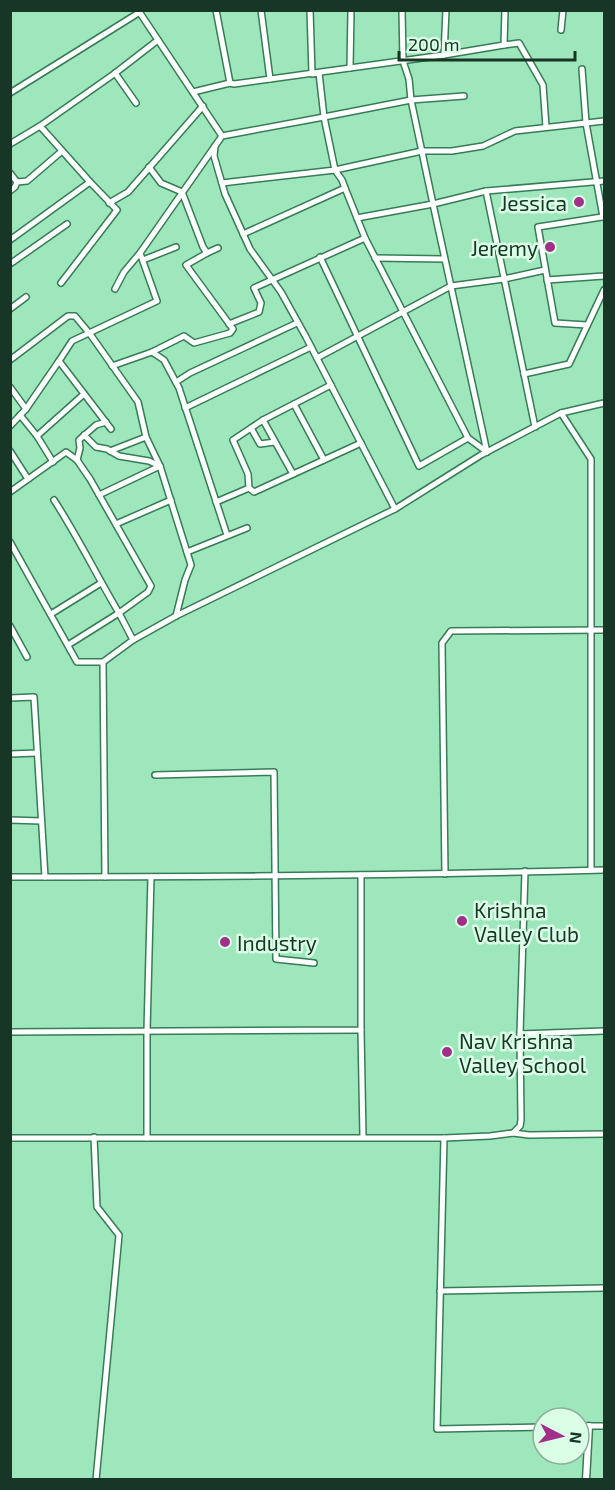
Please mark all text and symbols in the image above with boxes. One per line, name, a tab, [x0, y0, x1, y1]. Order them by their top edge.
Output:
scale bar	[399, 24, 574, 62]
text: 200 m	[408, 33, 460, 55]
place label: Jessica	[500, 190, 567, 215]
marker: Jessica	[572, 195, 586, 209]
place label: Jeremy	[471, 235, 538, 260]
marker: Jeremy	[543, 240, 557, 254]
place label: Krishna Valley Club	[474, 897, 579, 946]
marker: Krishna Valley Club	[455, 914, 469, 928]
place label: Industry	[237, 930, 317, 955]
marker: Industry	[218, 935, 232, 949]
place label: Nav Krishna Valley School	[459, 1028, 587, 1077]
marker: Nav Krishna Valley School	[440, 1045, 454, 1059]
north arrow	[531, 1406, 591, 1466]
text: N	[566, 1431, 587, 1445]

